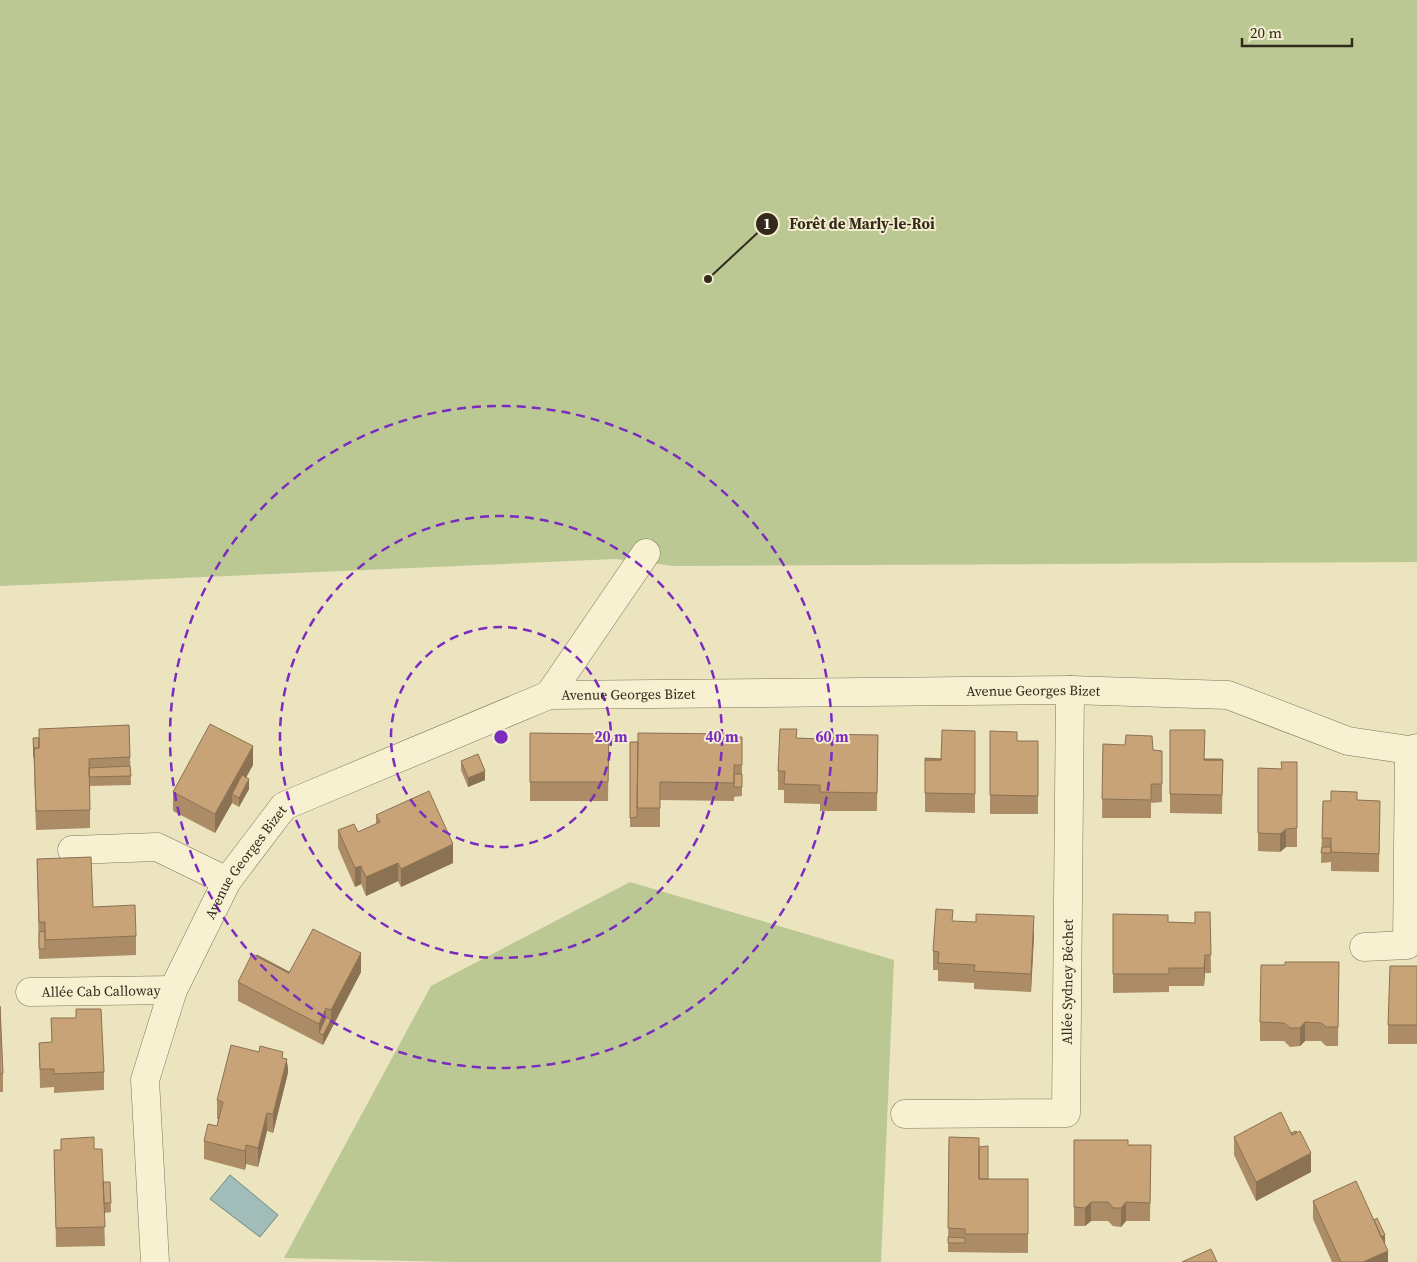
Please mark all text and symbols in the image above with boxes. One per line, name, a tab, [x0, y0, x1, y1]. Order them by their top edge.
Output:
scale bar	[1242, 15, 1352, 47]
text: 20 m	[1250, 22, 1282, 43]
callout: Forêt de Marly-le-Roi	[755, 209, 945, 239]
text: 1	[763, 213, 771, 234]
text: Forêt de Marly-le-Roi	[789, 213, 935, 234]
street label: Avenue Georges Bizet	[966, 680, 1101, 701]
street label: Avenue Georges Bizet	[561, 684, 696, 705]
text: 20 m	[594, 726, 628, 747]
text: 40 m	[705, 726, 739, 747]
text: 60 m	[815, 726, 849, 747]
centre of rings	[492, 728, 510, 746]
street label: Avenue Georges Bizet	[200, 801, 291, 922]
street label: Allée Sydney Béchet	[1057, 919, 1078, 1045]
street label: Allée Cab Calloway	[41, 980, 162, 1002]

